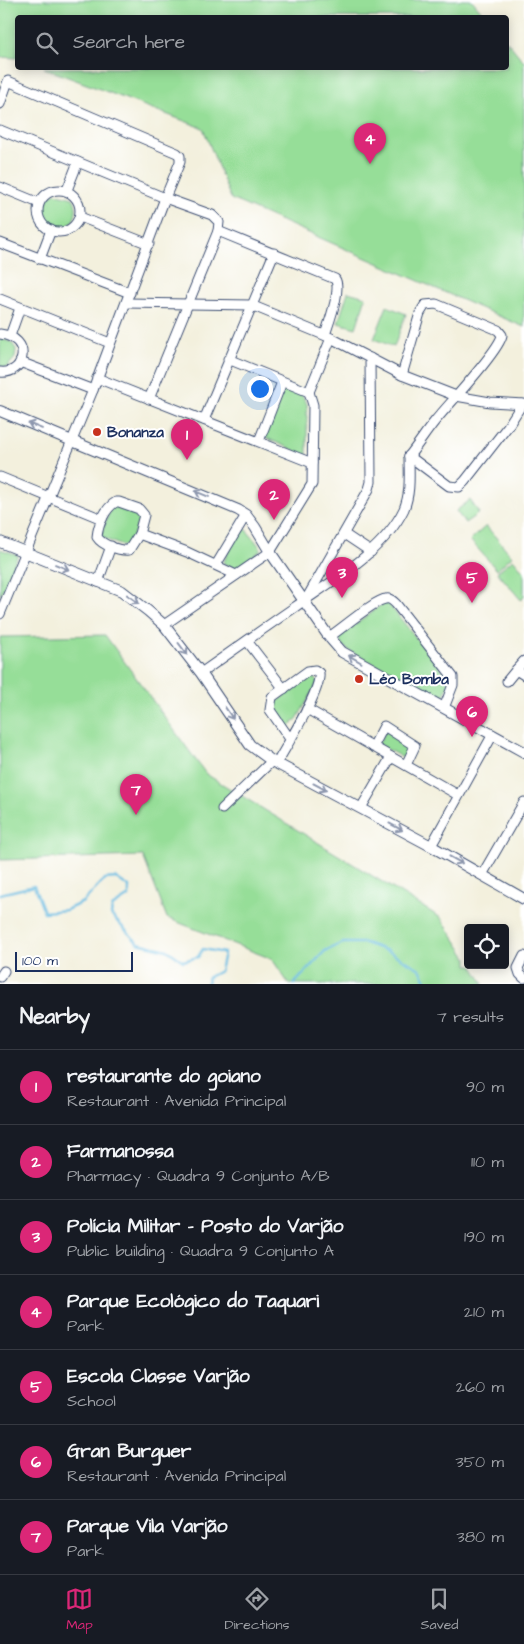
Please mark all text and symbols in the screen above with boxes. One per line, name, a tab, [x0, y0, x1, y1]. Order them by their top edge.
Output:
search box	[15, 15, 509, 70]
icon: search	[33, 29, 61, 57]
text: Search here	[73, 29, 185, 56]
pin: 4	[354, 123, 386, 164]
your location	[247, 376, 273, 402]
pin: 1	[171, 419, 203, 460]
one-way arrow	[28, 421, 44, 430]
place label: Bonanza	[107, 422, 164, 443]
marker: Bonanza	[91, 426, 103, 438]
pin: 2	[258, 479, 290, 520]
one-way arrow	[195, 489, 211, 498]
pin: 3	[326, 557, 358, 598]
pin: 5	[456, 562, 488, 603]
one-way arrow	[54, 563, 69, 572]
one-way arrow	[126, 594, 139, 605]
one-way arrow	[177, 642, 188, 655]
one-way arrow	[349, 654, 363, 664]
place label: Léo Bomba	[369, 669, 449, 690]
marker: Léo Bomba	[353, 673, 365, 685]
pin: 6	[456, 696, 488, 737]
one-way arrow	[224, 706, 234, 720]
pin: 7	[120, 774, 152, 815]
one-way arrow	[313, 782, 327, 792]
one-way arrow	[388, 823, 403, 832]
one-way arrow	[449, 856, 463, 866]
map controls	[464, 924, 509, 969]
button: locate	[464, 924, 509, 969]
scale bar	[15, 949, 132, 972]
text: 100 m	[22, 951, 58, 971]
text: Nearby	[20, 1002, 90, 1031]
text: 7 results	[437, 1006, 504, 1028]
text: restaurante do goiano	[67, 1063, 261, 1090]
text: 1	[35, 1076, 37, 1098]
text: 90 m	[466, 1076, 504, 1098]
text: Restaurant · Avenida Principal	[67, 1090, 286, 1112]
text: Farmanossa	[67, 1138, 174, 1165]
text: 2	[31, 1151, 41, 1173]
text: 110 m	[471, 1151, 504, 1173]
text: Pharmacy · Quadra 9 Conjunto A/B	[67, 1165, 330, 1187]
text: Polícia Militar - Posto do Varjão	[67, 1213, 343, 1240]
text: 3	[32, 1226, 40, 1248]
text: 190 m	[464, 1226, 504, 1248]
text: Public building · Quadra 9 Conjunto A	[67, 1240, 334, 1262]
text: Parque Ecológico do Taquari	[67, 1288, 319, 1315]
text: 4	[31, 1301, 41, 1323]
text: 210 m	[464, 1301, 504, 1323]
text: Park	[67, 1315, 104, 1337]
text: Escola Classe Varjão	[67, 1363, 250, 1390]
text: 5	[30, 1376, 42, 1398]
text: 260 m	[456, 1376, 504, 1398]
text: School	[67, 1390, 116, 1412]
text: Gran Burguer	[67, 1438, 191, 1465]
text: 6	[31, 1451, 41, 1473]
text: 350 m	[456, 1451, 504, 1473]
text: Restaurant · Avenida Principal	[67, 1465, 286, 1487]
text: Parque Vila Varjão	[67, 1513, 227, 1540]
text: 7	[31, 1526, 41, 1548]
text: 380 m	[457, 1526, 504, 1548]
text: Park	[67, 1540, 104, 1562]
tab: Map	[65, 1585, 93, 1635]
tab: Directions	[224, 1585, 289, 1635]
tab: Saved	[420, 1585, 459, 1635]

